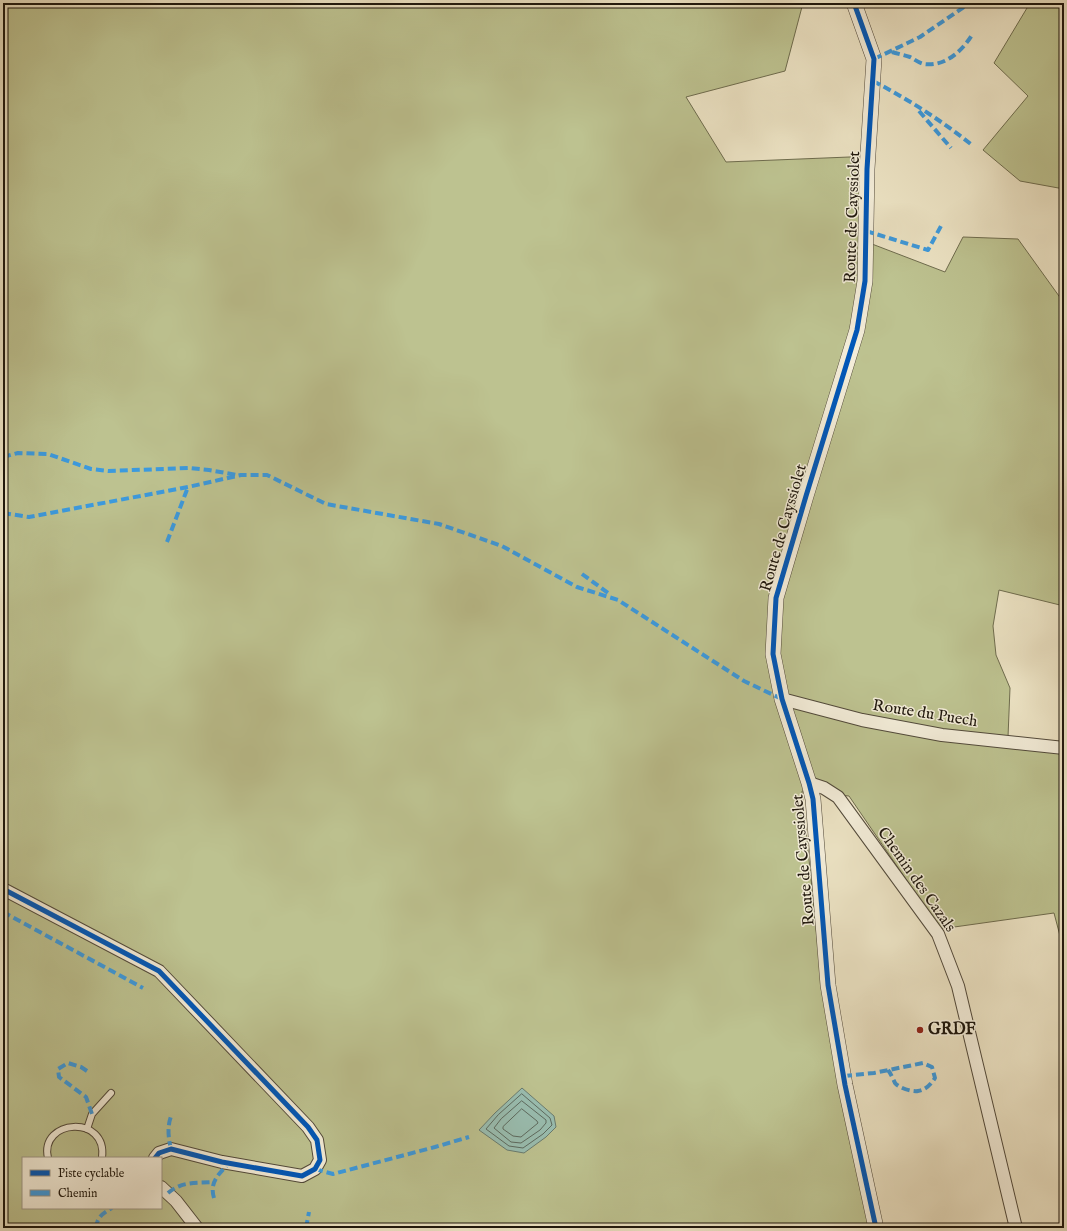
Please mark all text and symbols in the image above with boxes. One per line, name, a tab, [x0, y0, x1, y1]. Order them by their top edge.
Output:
street label: Route de Cayssiolet	[841, 150, 865, 283]
street label: Route de Cayssiolet	[756, 461, 812, 594]
street label: Route du Puech	[871, 696, 979, 732]
street label: Route de Cayssiolet	[788, 793, 820, 927]
street label: Chemin des Cazals	[872, 824, 960, 937]
place label: GRDF	[928, 1020, 976, 1040]
marker: GRDF	[915, 1025, 925, 1035]
legend	[22, 1157, 162, 1209]
text: Piste cyclable	[58, 1166, 125, 1181]
text: Chemin	[58, 1186, 98, 1201]

